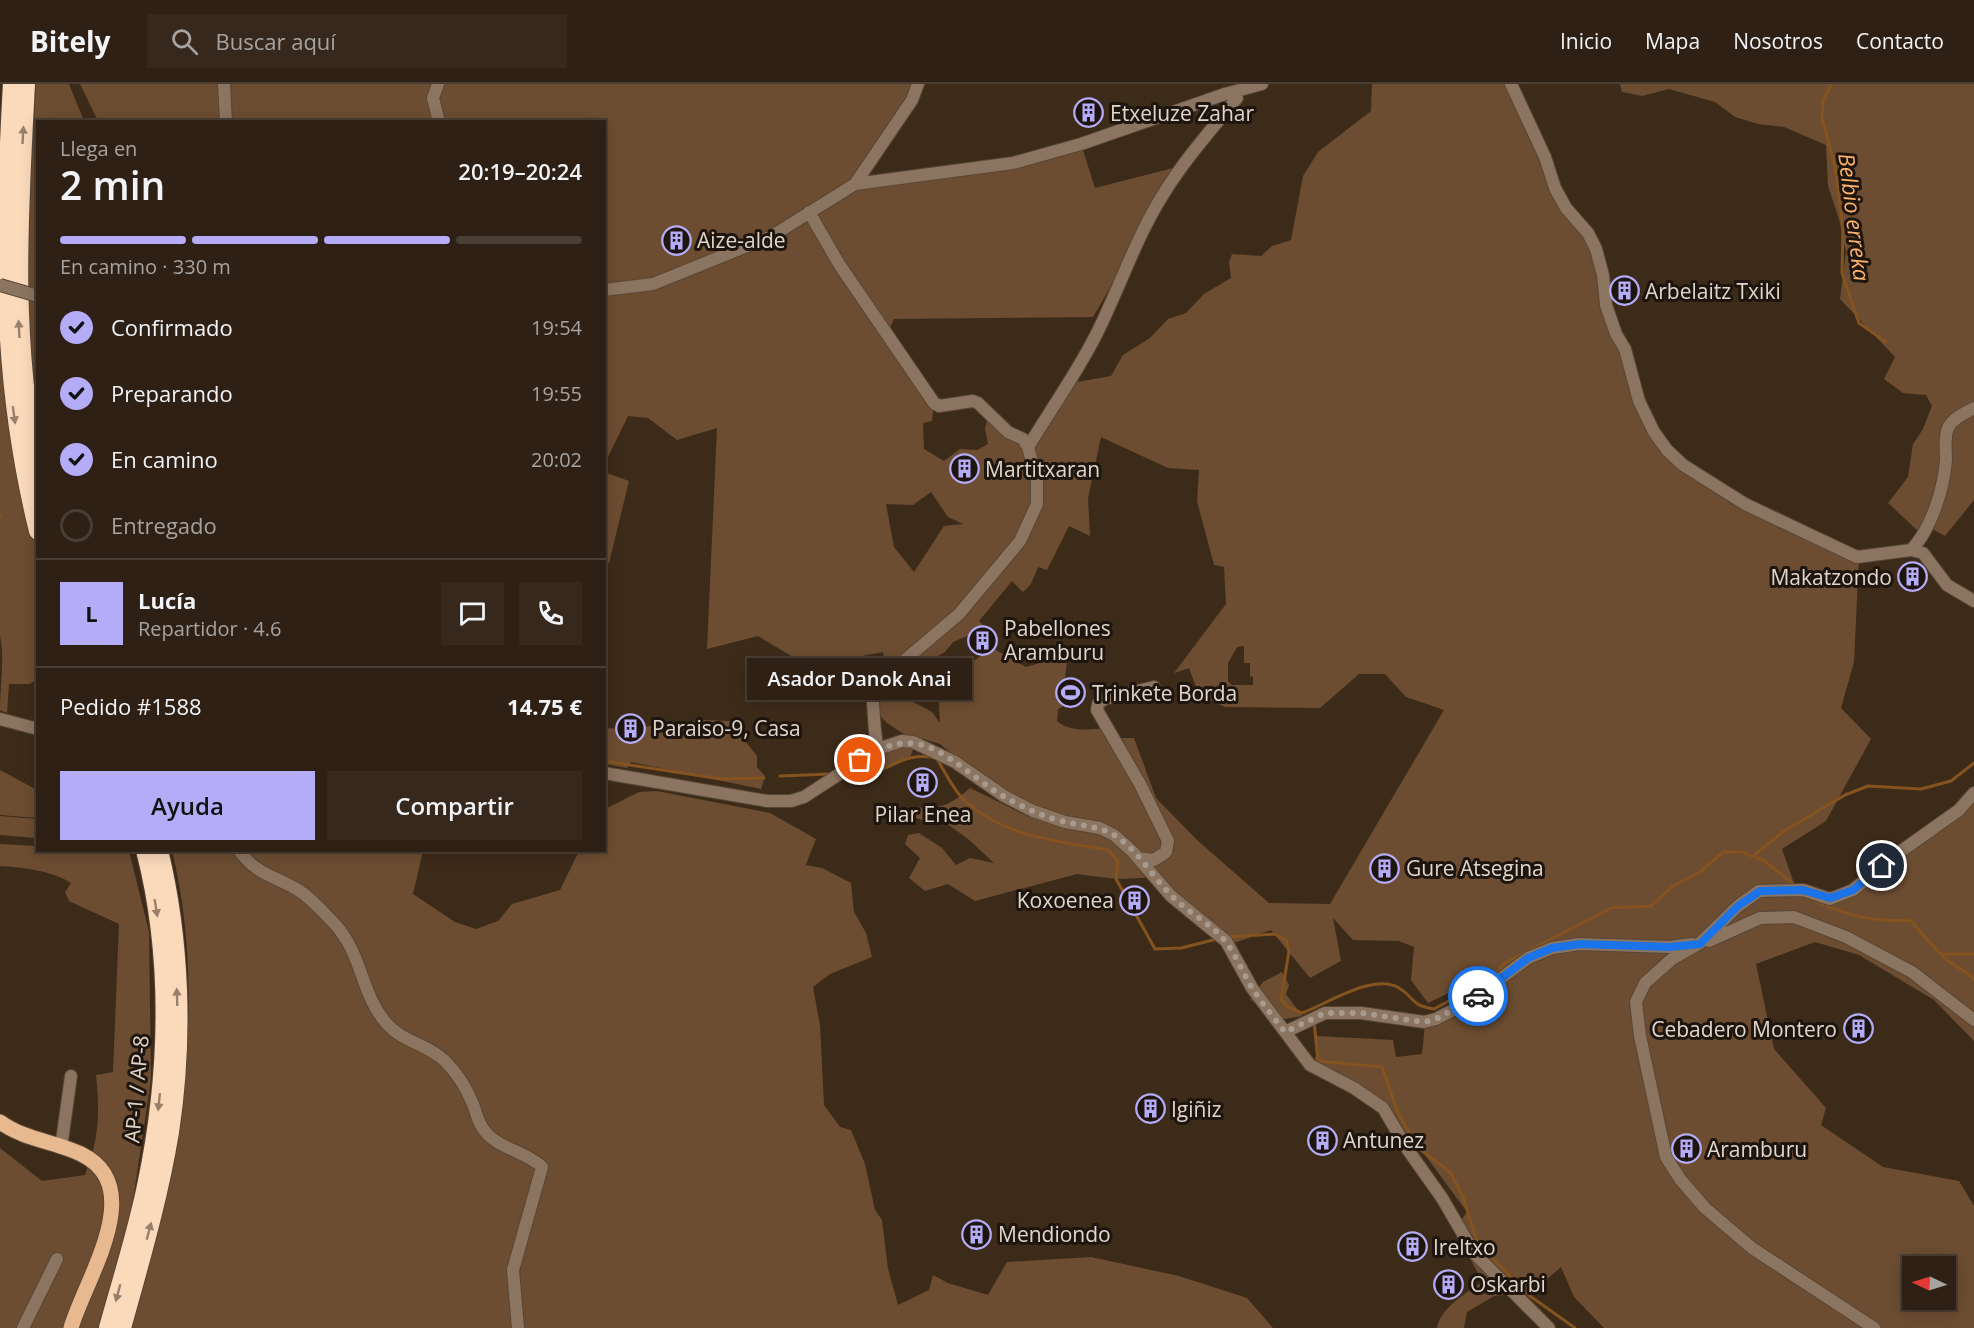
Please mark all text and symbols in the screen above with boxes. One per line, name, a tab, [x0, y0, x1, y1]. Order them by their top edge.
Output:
search box	[147, 14, 567, 68]
text: Bitely	[30, 22, 111, 60]
icon: search	[168, 25, 201, 58]
text: Buscar aquí	[216, 26, 336, 56]
text: Inicio	[1560, 27, 1612, 55]
text: Mapa	[1645, 27, 1700, 55]
text: Nosotros	[1733, 27, 1823, 55]
text: Contacto	[1856, 27, 1944, 55]
building icon: Etxeluze Zahar	[1073, 97, 1105, 129]
place label: Etxeluze Zahar	[1110, 99, 1254, 127]
one-way arrow	[19, 125, 28, 144]
text: Llega en	[60, 135, 137, 162]
water label: Belbio erreka	[1832, 151, 1878, 283]
text: 20:19–20:24	[458, 156, 582, 186]
text: 2 min	[60, 158, 165, 211]
building icon: Aize-alde	[660, 224, 692, 256]
place label: Aize-alde	[697, 226, 786, 254]
text: En camino · 330 m	[60, 253, 231, 280]
building icon: Arbelaitz Txiki	[1608, 275, 1640, 307]
place label: Arbelaitz Txiki	[1645, 277, 1781, 305]
icon: check	[60, 311, 93, 344]
text: Confirmado	[111, 312, 233, 342]
text: 19:54	[531, 314, 582, 341]
one-way arrow	[15, 320, 24, 339]
icon: check	[60, 377, 93, 410]
text: Preparando	[111, 378, 233, 408]
text: 19:55	[531, 380, 582, 407]
one-way arrow	[9, 405, 18, 424]
icon: check	[60, 443, 93, 476]
text: En camino	[111, 444, 218, 474]
text: 20:02	[531, 446, 582, 473]
building icon: Martitxaran	[948, 453, 980, 485]
place label: Martitxaran	[985, 455, 1100, 483]
text: Entregado	[111, 510, 217, 540]
building icon: Makatzondo	[1897, 561, 1929, 593]
place label: Makatzondo	[1770, 563, 1892, 591]
button: chat	[441, 582, 504, 645]
button: phone	[519, 582, 582, 645]
text: Lucía	[138, 585, 196, 615]
text: L	[85, 598, 98, 628]
place label: Pabellones Aramburu	[1004, 614, 1111, 666]
text: Repartidor · 4.6	[138, 615, 282, 642]
building icon: Pabellones Aramburu	[967, 624, 999, 656]
callout: Asador Danok Anai	[748, 658, 972, 700]
text: Asador Danok Anai	[768, 665, 951, 692]
sports icon: Trinkete Borda	[1055, 677, 1087, 709]
place label: Trinkete Borda	[1092, 679, 1237, 707]
text: Pedido #1588	[60, 691, 202, 721]
text: 14.75 €	[507, 691, 582, 721]
building icon: Paraiso-9, Casa	[615, 712, 647, 744]
place label: Paraiso-9, Casa	[652, 714, 801, 742]
pin	[834, 734, 885, 785]
icon: bag	[843, 743, 876, 776]
building icon: Pilar Enea	[907, 767, 939, 799]
button: Ayuda	[60, 771, 315, 840]
button: Compartir	[327, 771, 582, 840]
place label: Pilar Enea	[875, 800, 971, 828]
pin	[1856, 840, 1907, 891]
icon: home	[1865, 849, 1898, 882]
building icon: Gure Atsegina	[1369, 852, 1401, 884]
place label: Gure Atsegina	[1406, 854, 1544, 882]
building icon: Koxoenea	[1119, 884, 1151, 916]
place label: Koxoenea	[1017, 886, 1114, 914]
one-way arrow	[151, 899, 160, 918]
courier	[1448, 966, 1508, 1026]
icon: car	[1462, 980, 1495, 1013]
one-way arrow	[173, 987, 182, 1006]
building icon: Cebadero Montero	[1842, 1013, 1874, 1045]
place label: Cebadero Montero	[1651, 1015, 1837, 1043]
street label: AP-1 / AP-8	[117, 1034, 155, 1144]
one-way arrow	[154, 1093, 164, 1112]
building icon: Igiñiz	[1134, 1093, 1166, 1125]
place label: Igiñiz	[1171, 1095, 1222, 1123]
building icon: Antunez	[1306, 1124, 1338, 1156]
place label: Antunez	[1343, 1126, 1424, 1154]
building icon: Aramburu	[1670, 1133, 1702, 1165]
place label: Aramburu	[1707, 1135, 1807, 1163]
building icon: Mendiondo	[961, 1218, 993, 1250]
place label: Mendiondo	[998, 1220, 1111, 1248]
one-way arrow	[144, 1222, 154, 1240]
building icon: Ireltxo	[1396, 1231, 1428, 1263]
place label: Ireltxo	[1433, 1233, 1496, 1261]
north arrow	[1902, 1256, 1956, 1310]
map controls	[1902, 1256, 1956, 1310]
building icon: Oskarbi	[1433, 1268, 1465, 1300]
place label: Oskarbi	[1470, 1270, 1546, 1298]
one-way arrow	[113, 1284, 122, 1302]

